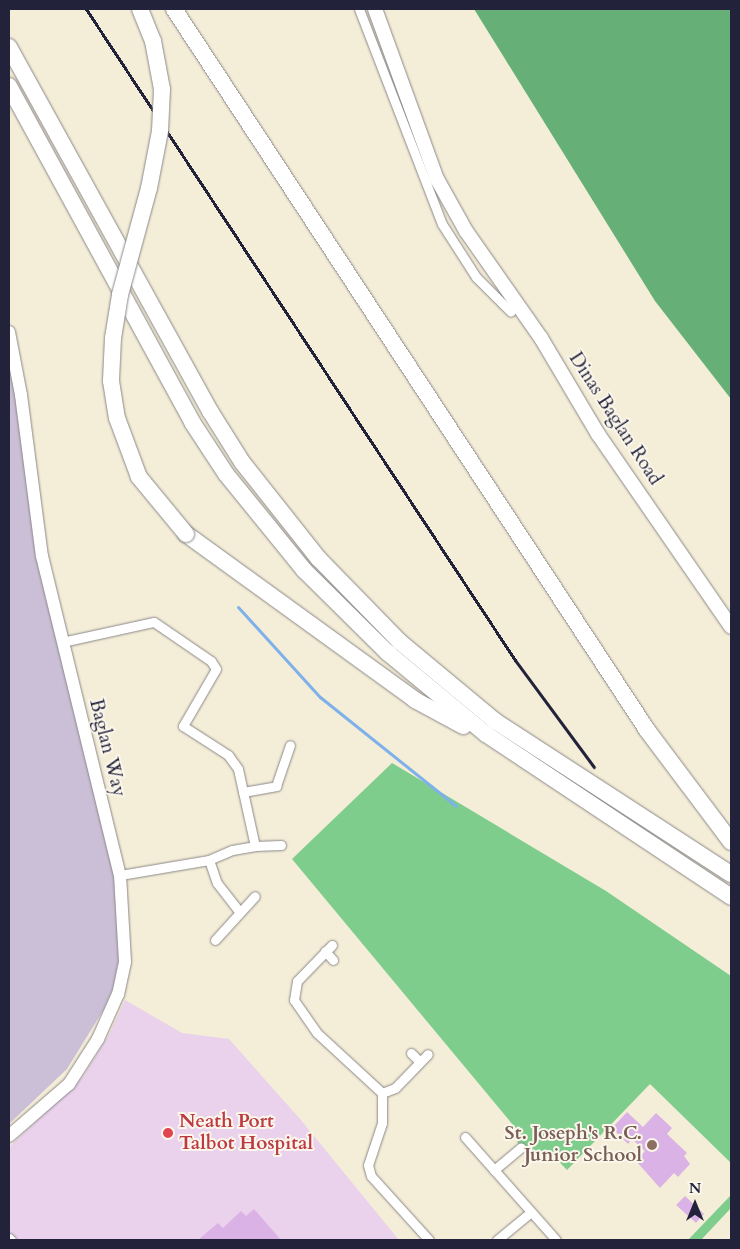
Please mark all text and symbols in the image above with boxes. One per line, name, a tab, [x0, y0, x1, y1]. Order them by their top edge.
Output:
street label: Dinas Baglan Road	[564, 348, 666, 490]
street label: Baglan Way	[84, 697, 130, 799]
place label: Neath Port Talbot Hospital	[179, 1111, 313, 1155]
place label: St. Joseph's R.C. Junior School	[505, 1123, 642, 1167]
marker: Neath Port Talbot Hospital	[161, 1126, 175, 1140]
marker: St. Joseph's R.C. Junior School	[646, 1139, 658, 1151]
north arrow	[670, 1179, 720, 1229]
text: N	[689, 1179, 701, 1198]

